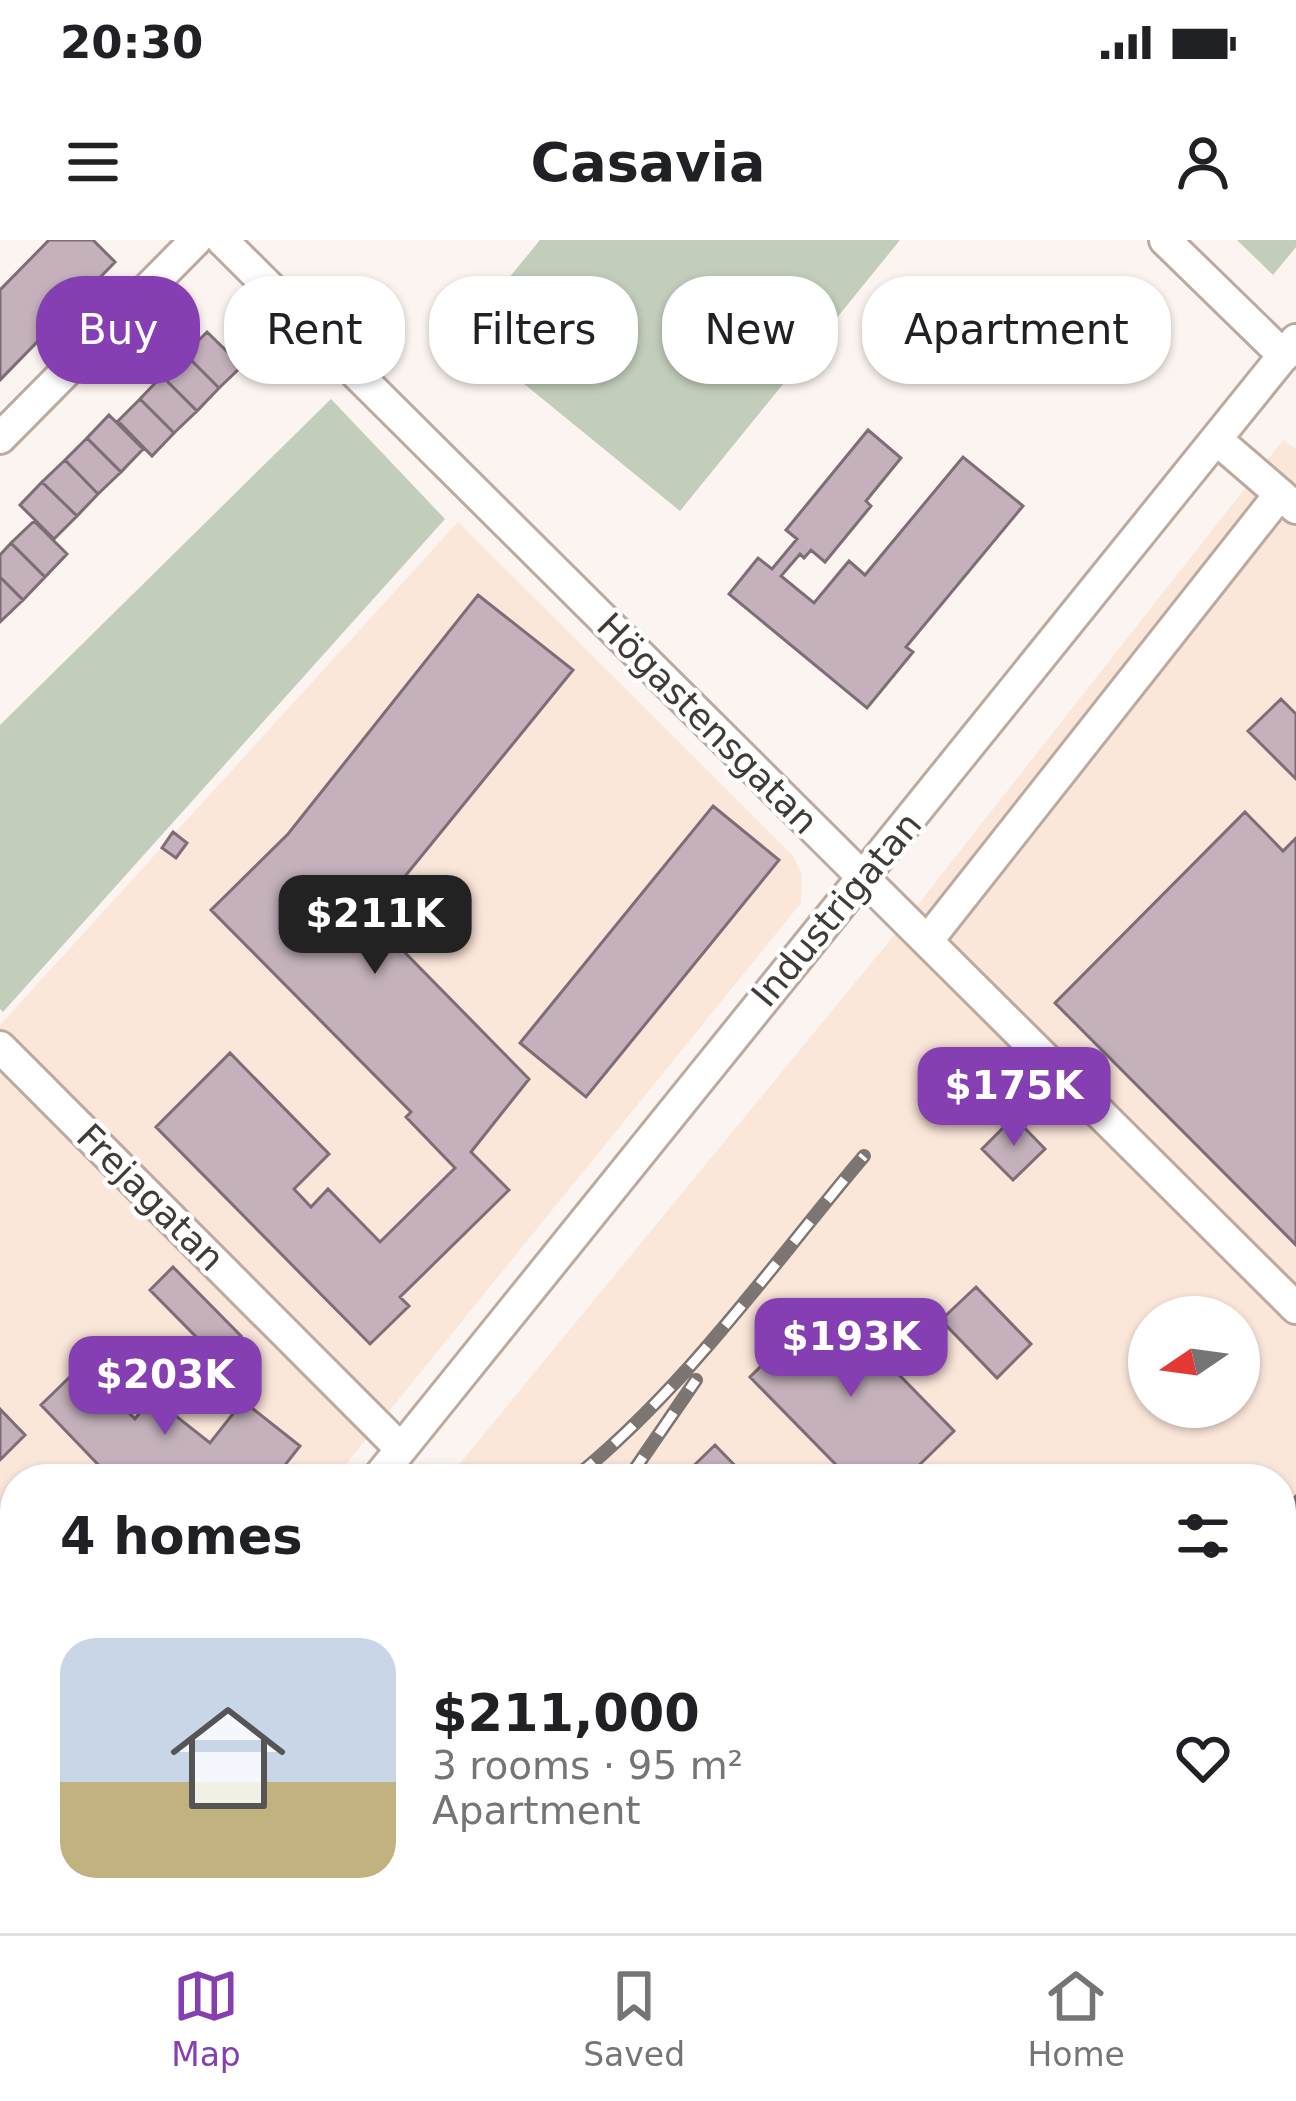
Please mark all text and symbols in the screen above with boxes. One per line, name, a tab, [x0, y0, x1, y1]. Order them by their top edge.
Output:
text: 20:30	[60, 16, 203, 69]
icon: menu	[60, 129, 126, 195]
icon: person	[1170, 129, 1236, 195]
text: Casavia	[531, 131, 765, 194]
chip: Buy	[36, 276, 200, 384]
chip: Rent	[224, 276, 405, 384]
chip: Filters	[429, 276, 638, 384]
chip: New	[662, 276, 838, 384]
chip: Apartment	[862, 276, 1171, 384]
street label: Högastensgatan	[589, 605, 826, 842]
street label: Industrigatan	[743, 804, 929, 1015]
pin: $211K	[291, 875, 459, 977]
text: $211K	[306, 891, 444, 936]
pin: $175K	[930, 1047, 1098, 1149]
text: $175K	[945, 1063, 1083, 1108]
street label: Frejagatan	[69, 1116, 232, 1279]
north arrow	[1128, 1296, 1260, 1428]
map controls	[1128, 1296, 1260, 1428]
pin: $193K	[767, 1298, 935, 1400]
text: $193K	[782, 1314, 920, 1359]
pin: $203K	[81, 1336, 249, 1438]
text: $203K	[96, 1352, 234, 1397]
icon: filters	[1170, 1503, 1236, 1569]
text: 4 homes	[60, 1507, 303, 1566]
text: $211,000	[432, 1684, 700, 1743]
icon: home	[156, 1686, 300, 1830]
icon: heart	[1170, 1725, 1236, 1791]
text: 3 rooms · 95 m²	[432, 1743, 743, 1788]
text: Apartment	[432, 1788, 641, 1833]
tab: Map	[171, 1963, 241, 2074]
tab: Saved	[583, 1963, 685, 2074]
tab: Home	[1027, 1963, 1125, 2074]

